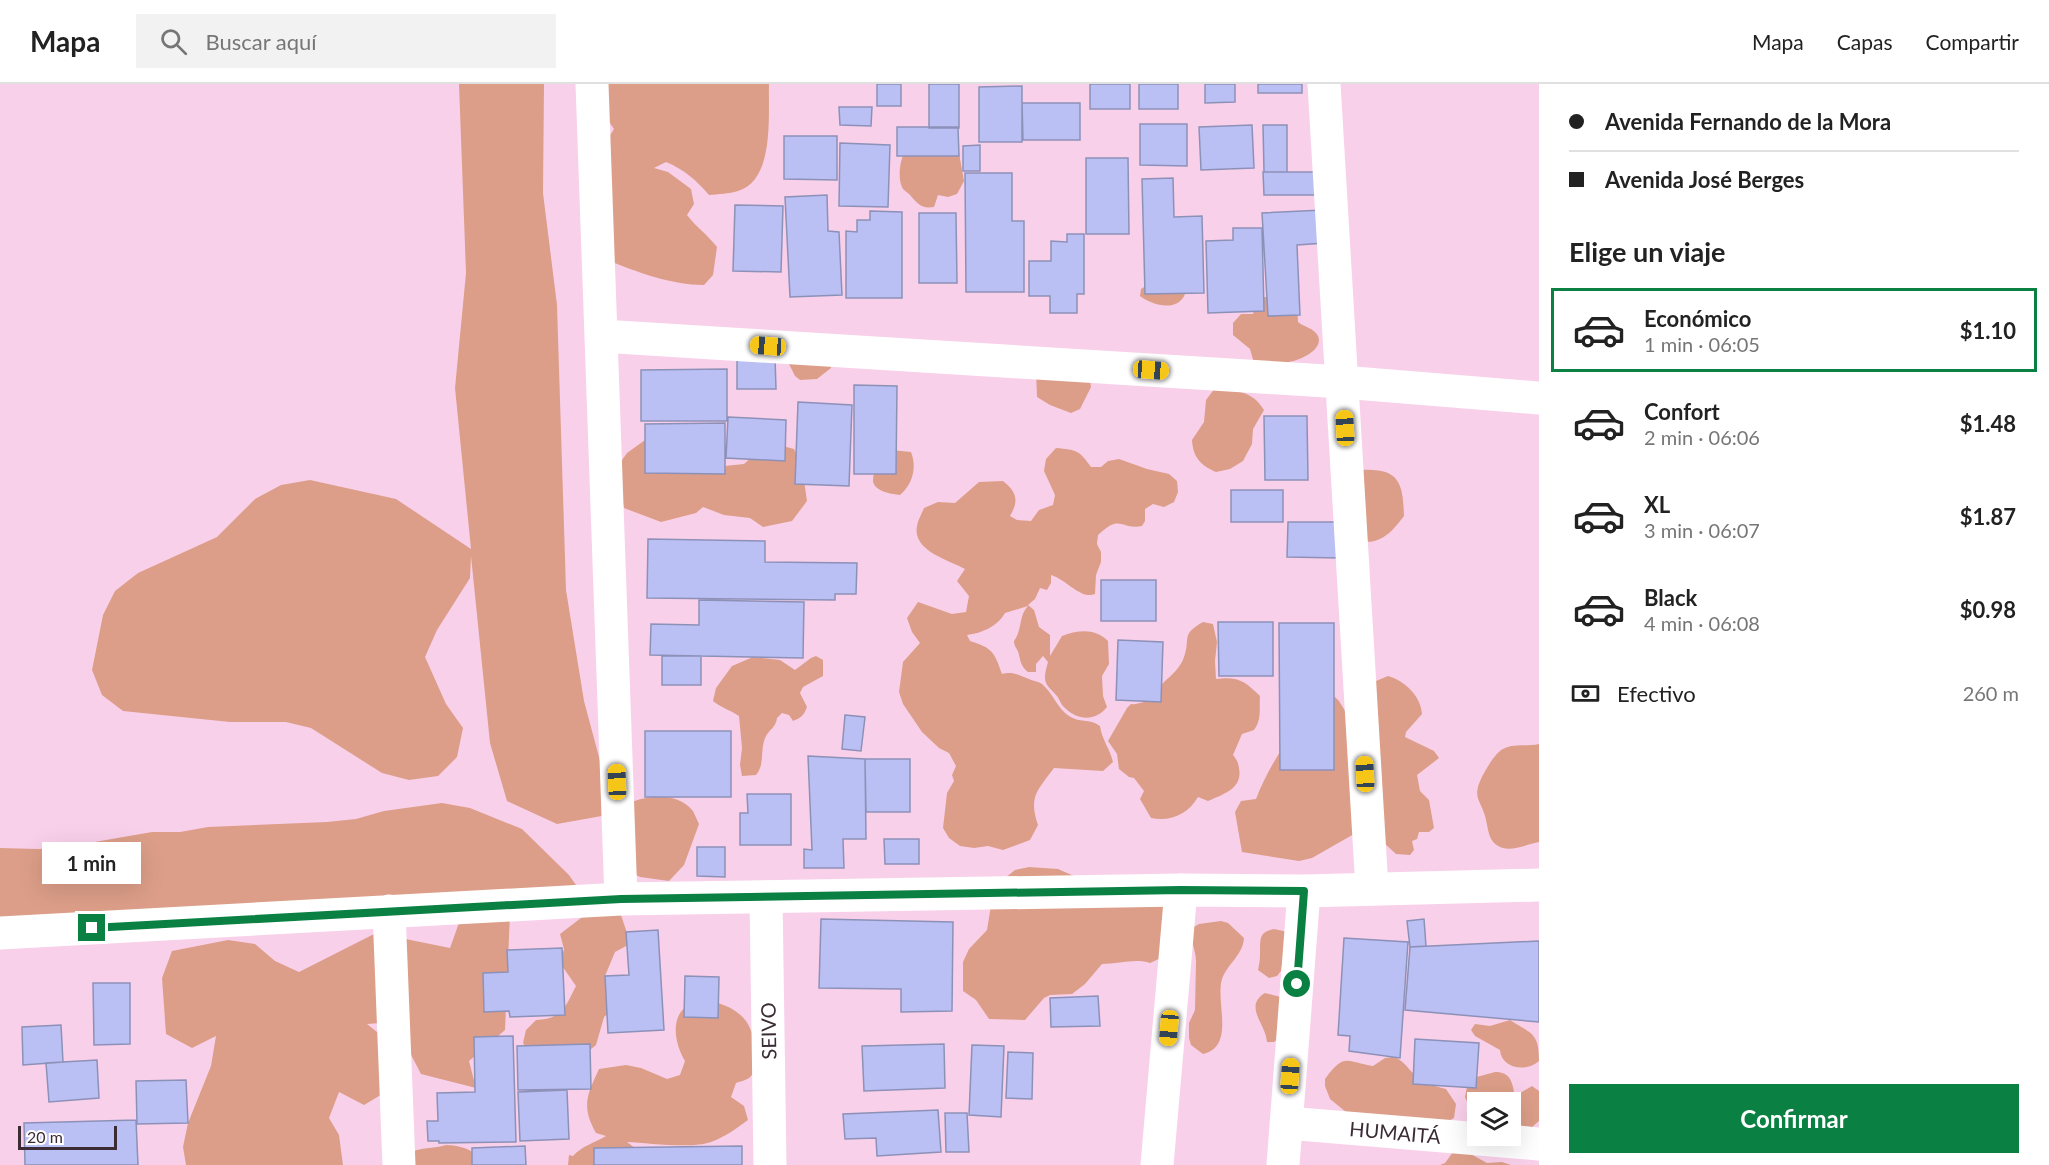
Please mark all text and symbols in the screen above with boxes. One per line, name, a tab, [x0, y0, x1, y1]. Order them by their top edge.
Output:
search box	[136, 14, 556, 68]
text: Mapa	[30, 24, 100, 58]
icon: search	[157, 25, 190, 58]
text: Buscar aquí	[205, 28, 317, 55]
text: Mapa	[1752, 29, 1804, 54]
text: Capas	[1837, 29, 1893, 54]
text: Compartir	[1926, 29, 2019, 54]
text: Avenida Fernando de la Mora	[1605, 108, 1891, 135]
text: Avenida José Berges	[1605, 166, 1804, 193]
text: Elige un viaje	[1569, 235, 1726, 268]
icon: car	[1572, 303, 1626, 357]
text: Económico	[1644, 305, 1751, 332]
text: $1.10	[1960, 317, 2016, 344]
text: 1 min · 06:05	[1644, 332, 1760, 356]
car	[749, 336, 787, 356]
car	[1132, 360, 1170, 380]
icon: car	[1572, 396, 1626, 450]
text: Confort	[1644, 398, 1720, 425]
car	[1335, 410, 1355, 446]
text: $1.48	[1960, 410, 2016, 437]
text: 2 min · 06:06	[1644, 425, 1760, 449]
icon: car	[1572, 489, 1626, 543]
text: XL	[1644, 491, 1670, 518]
text: $1.87	[1960, 503, 2016, 530]
text: 3 min · 06:07	[1644, 518, 1760, 542]
icon: car	[1572, 582, 1626, 636]
text: Black	[1644, 584, 1697, 611]
text: $0.98	[1960, 596, 2016, 623]
text: 4 min · 06:08	[1644, 611, 1760, 635]
icon: cash	[1569, 677, 1602, 710]
text: Efectivo	[1617, 680, 1696, 707]
text: 260 m	[1963, 681, 2019, 705]
car	[1355, 756, 1375, 792]
car	[607, 764, 627, 800]
callout: 1 min	[42, 841, 142, 883]
text: 1 min	[67, 851, 116, 875]
route end	[78, 914, 105, 941]
route start	[1283, 970, 1310, 997]
street label: SEIVO	[756, 1002, 780, 1060]
car	[1158, 1009, 1180, 1047]
car	[1280, 1057, 1300, 1095]
button: Confirmar	[1569, 1084, 2019, 1153]
map controls	[1467, 1092, 1521, 1146]
button: layers	[1467, 1092, 1521, 1146]
street label: HUMAITÁ	[1348, 1116, 1442, 1148]
scale bar	[18, 1123, 117, 1150]
text: 20 m	[27, 1127, 63, 1146]

